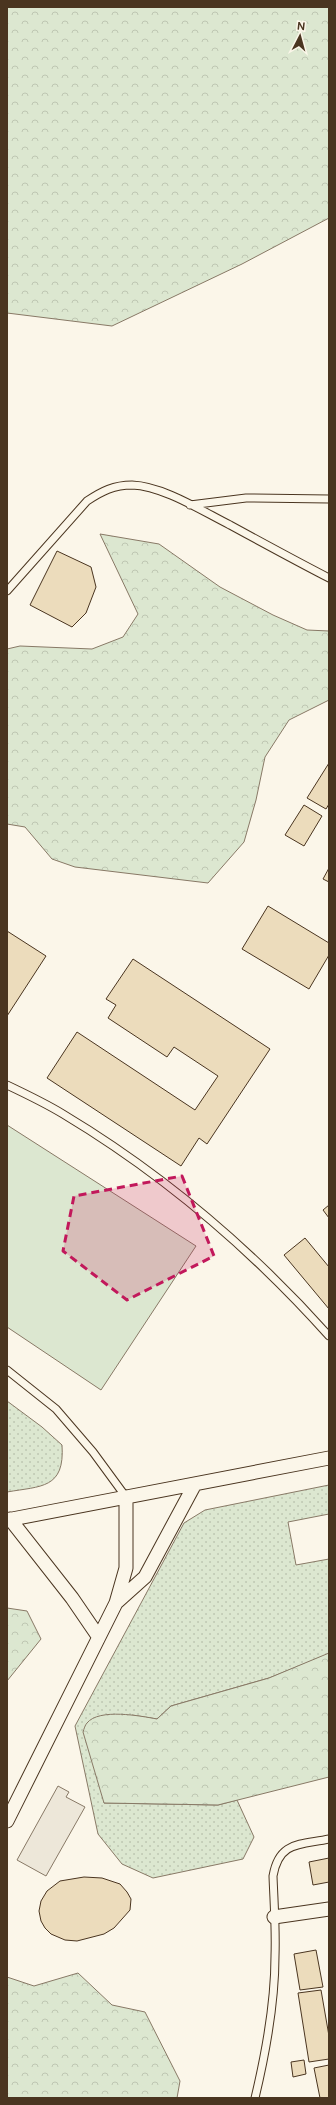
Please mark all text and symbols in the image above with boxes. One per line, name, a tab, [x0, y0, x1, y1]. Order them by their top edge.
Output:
north arrow	[280, 16, 320, 56]
text: N	[296, 19, 306, 33]

